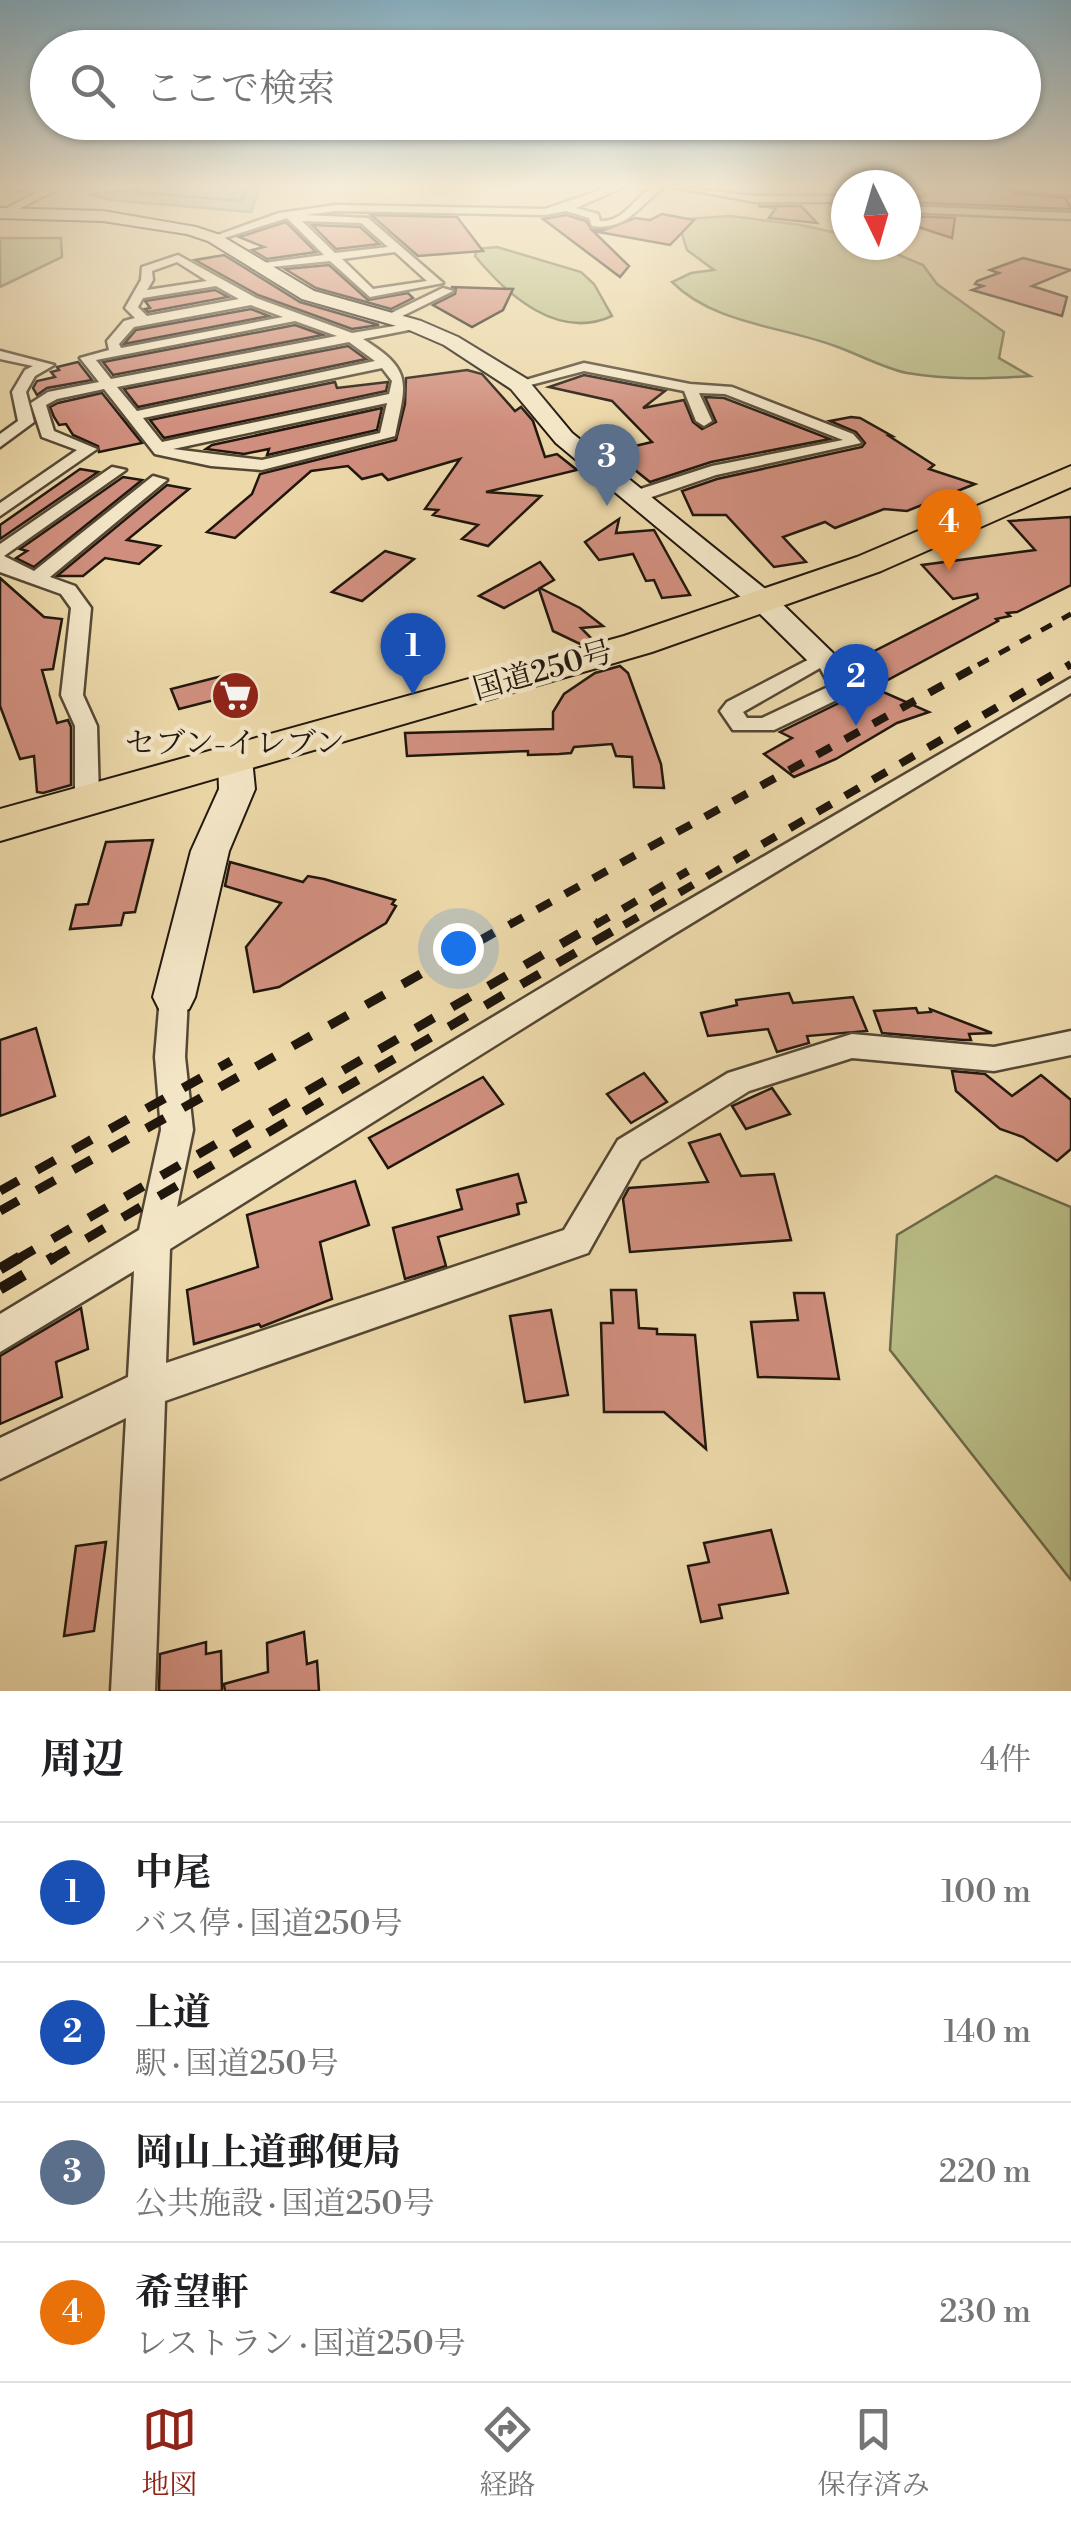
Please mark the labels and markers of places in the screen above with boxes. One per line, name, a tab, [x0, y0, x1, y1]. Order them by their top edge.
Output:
pin: 3	[574, 424, 640, 506]
pin: 4	[916, 488, 982, 571]
pin: 1	[380, 612, 446, 695]
pin: 2	[824, 644, 888, 726]
supermarket icon: セブン-イレブン	[209, 669, 261, 721]
place label: セブン-イレブン	[125, 725, 345, 763]

